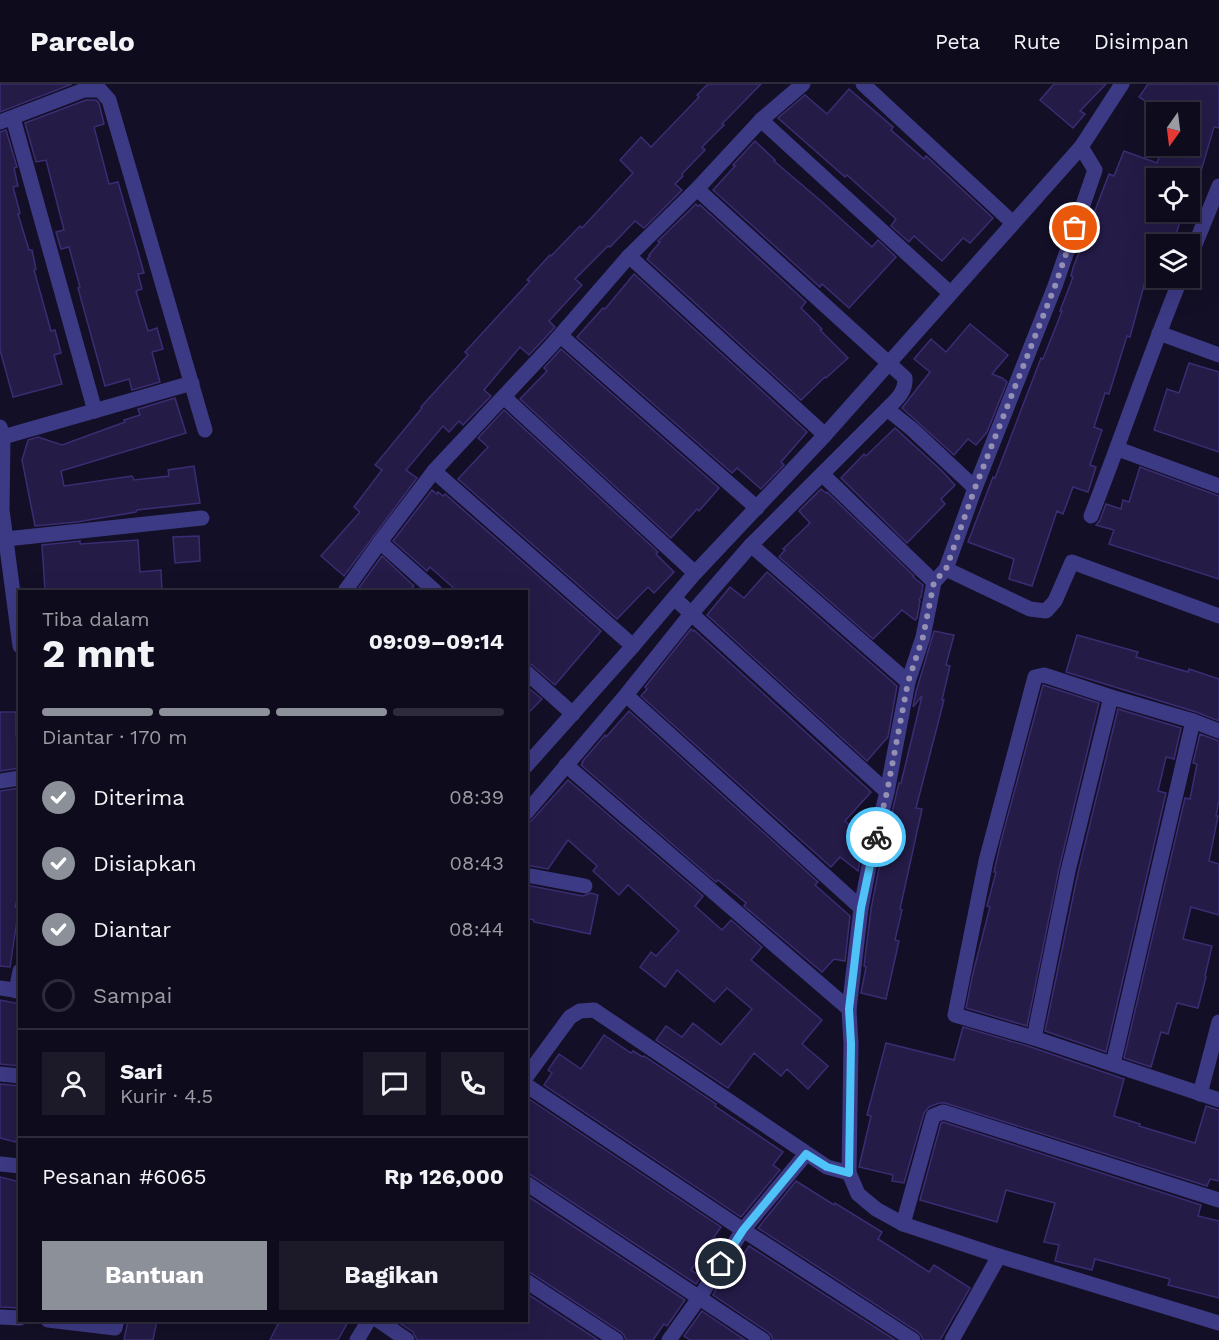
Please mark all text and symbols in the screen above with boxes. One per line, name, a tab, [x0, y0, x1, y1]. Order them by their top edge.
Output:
text: Parcelo	[30, 25, 135, 58]
text: Peta	[935, 29, 980, 54]
text: Rute	[1013, 29, 1061, 54]
text: Disimpan	[1094, 29, 1189, 54]
north arrow	[1146, 102, 1200, 156]
map controls	[1146, 102, 1200, 288]
button: locate	[1146, 168, 1200, 222]
pin	[1049, 202, 1100, 253]
icon: bag	[1058, 211, 1091, 244]
button: layers	[1146, 234, 1200, 288]
text: Tiba dalam	[42, 607, 150, 631]
text: 09:09–09:14	[369, 629, 504, 654]
text: 2 mnt	[42, 631, 154, 676]
text: Diantar · 170 m	[42, 725, 187, 749]
icon: check	[42, 781, 75, 814]
text: Diterima	[93, 785, 185, 810]
text: 08:39	[449, 785, 504, 809]
courier	[846, 807, 906, 867]
icon: bike	[860, 821, 893, 854]
icon: check	[42, 847, 75, 880]
text: Disiapkan	[93, 851, 197, 876]
text: 08:43	[449, 851, 504, 875]
icon: check	[42, 913, 75, 946]
text: Diantar	[93, 917, 171, 942]
text: 08:44	[449, 917, 504, 941]
text: Sampai	[93, 983, 172, 1008]
button: person	[42, 1052, 105, 1115]
button: chat	[363, 1052, 426, 1115]
button: phone	[441, 1052, 504, 1115]
text: Sari	[120, 1059, 163, 1084]
text: Kurir · 4.5	[120, 1084, 213, 1108]
text: Pesanan #6065	[42, 1164, 206, 1189]
text: Rp 126,000	[384, 1164, 504, 1189]
pin	[695, 1238, 746, 1289]
button: Bantuan	[42, 1241, 267, 1310]
button: Bagikan	[279, 1241, 504, 1310]
icon: home	[704, 1247, 737, 1280]

